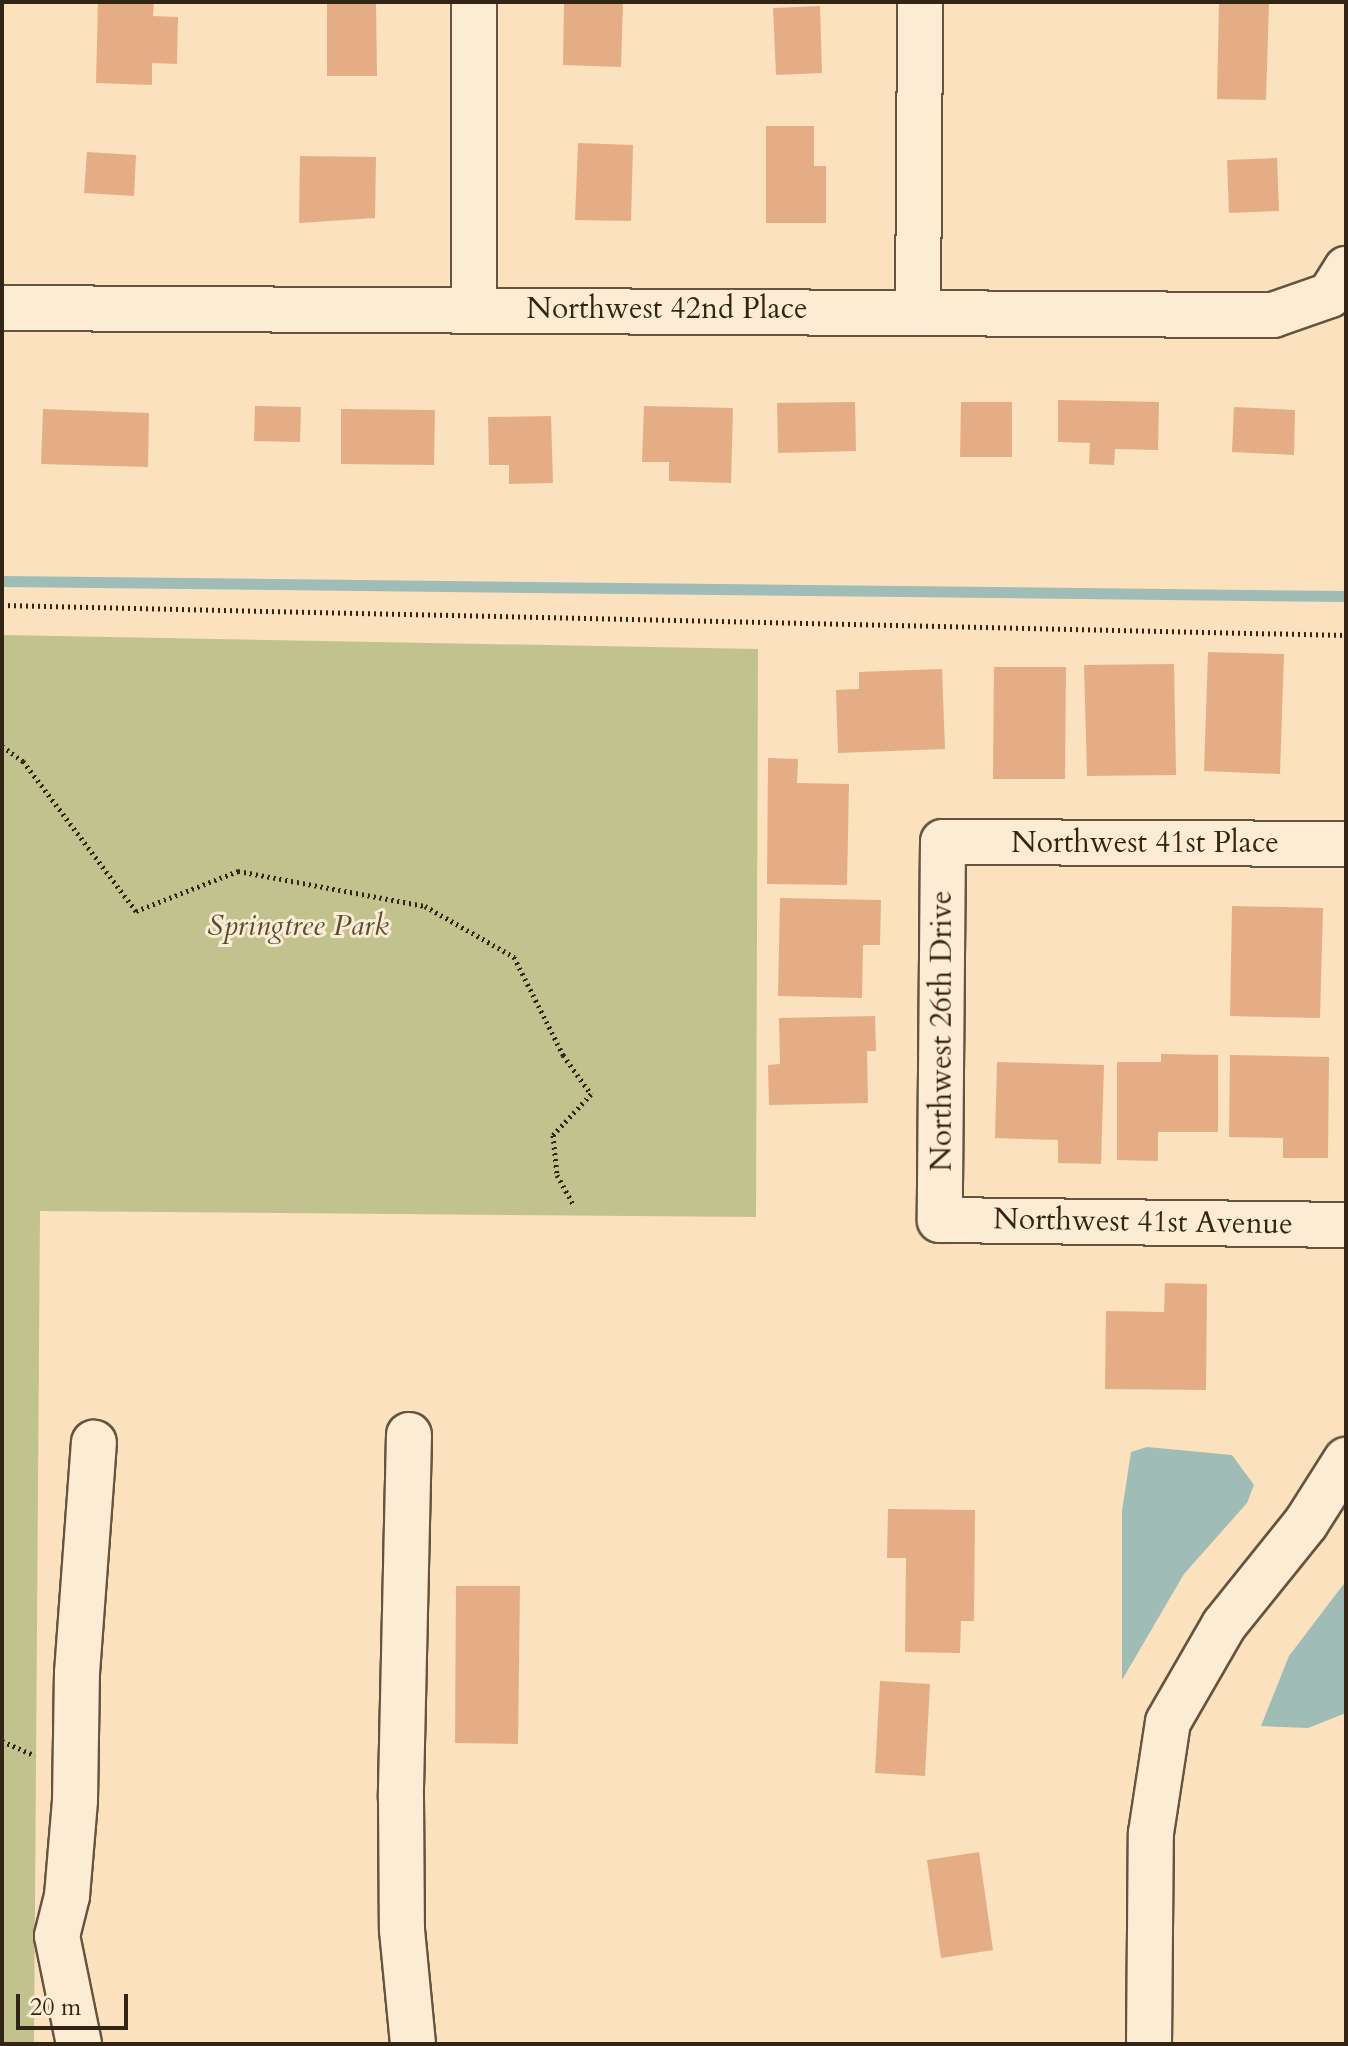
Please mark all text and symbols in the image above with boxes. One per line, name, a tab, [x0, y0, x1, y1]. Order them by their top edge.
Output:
street label: Northwest 42nd Place	[526, 291, 808, 327]
street label: Northwest 41st Place	[1011, 825, 1279, 861]
street label: Northwest 26th Drive	[924, 890, 960, 1172]
park label: Springtree Park	[207, 908, 389, 944]
street label: Northwest 41st Avenue	[993, 1201, 1293, 1243]
scale bar	[20, 1978, 132, 2028]
text: 20 m	[30, 1991, 81, 2024]

